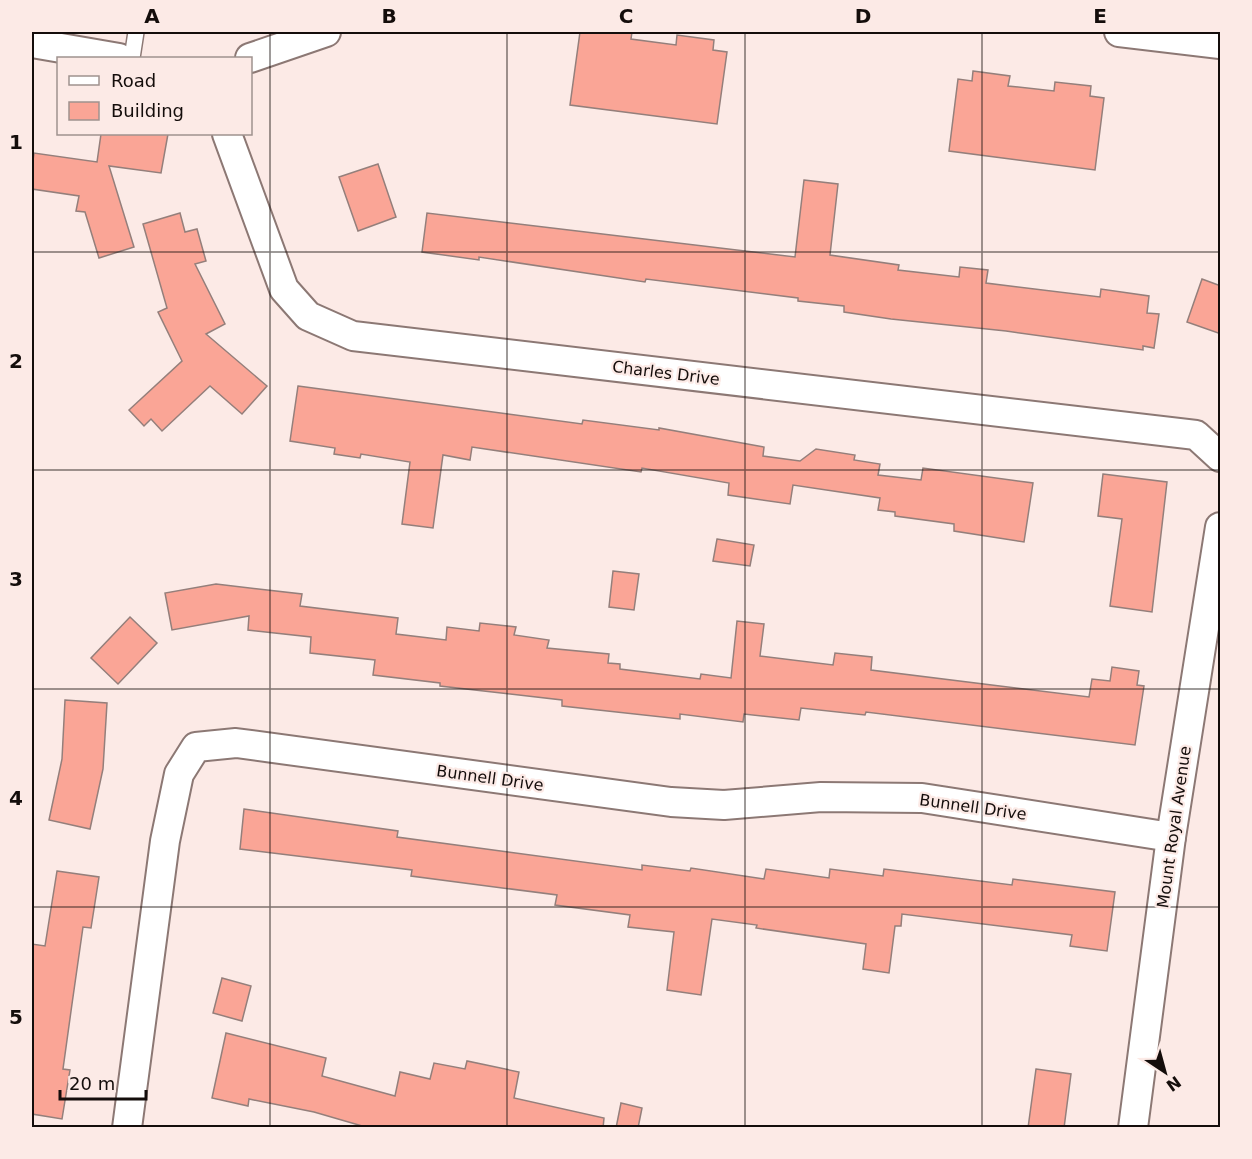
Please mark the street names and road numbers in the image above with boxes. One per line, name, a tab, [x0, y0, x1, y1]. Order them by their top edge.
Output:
street label: Charles Drive	[611, 357, 721, 389]
street label: Mount Royal Avenue	[1153, 745, 1195, 909]
street label: Bunnell Drive	[435, 761, 545, 795]
street label: Bunnell Drive	[918, 790, 1028, 824]

